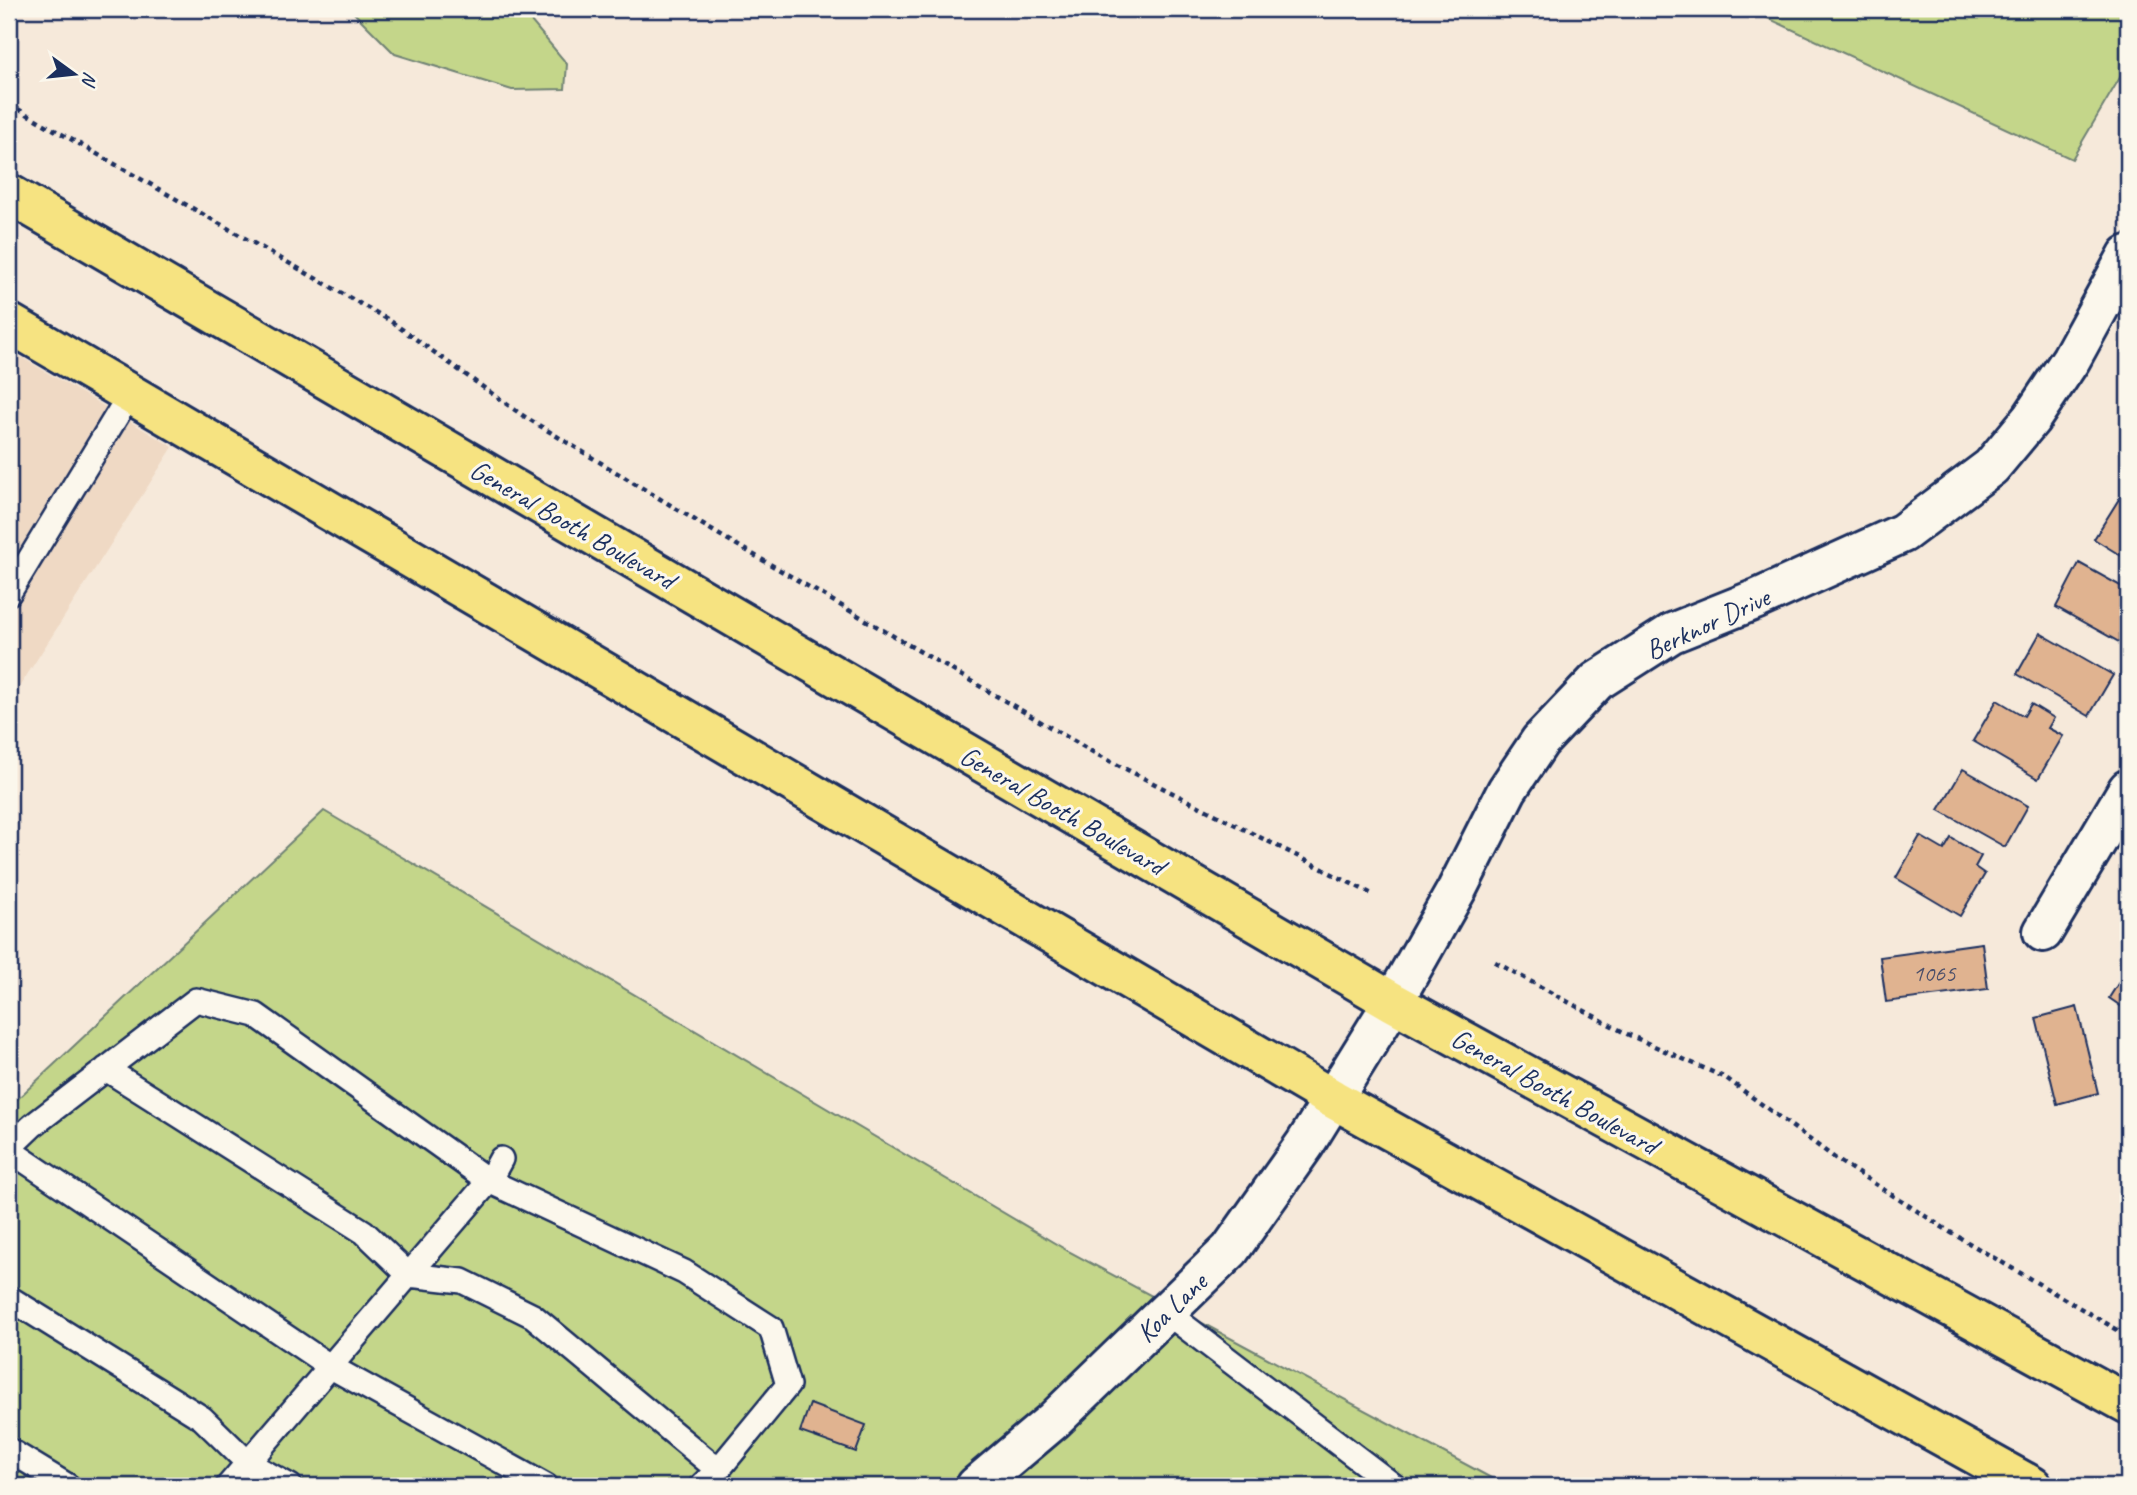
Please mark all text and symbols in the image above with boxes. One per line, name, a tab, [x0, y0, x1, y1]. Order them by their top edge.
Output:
north arrow	[38, 38, 108, 108]
text: N	[76, 69, 103, 90]
street label: General Booth Boulevard	[464, 452, 685, 599]
street label: Berknor Drive	[1639, 579, 1777, 667]
street label: General Booth Boulevard	[954, 738, 1175, 885]
house number: 1065	[1912, 958, 1957, 988]
street label: General Booth Boulevard	[1445, 1020, 1668, 1165]
street label: Koa Lane	[1128, 1264, 1216, 1350]

